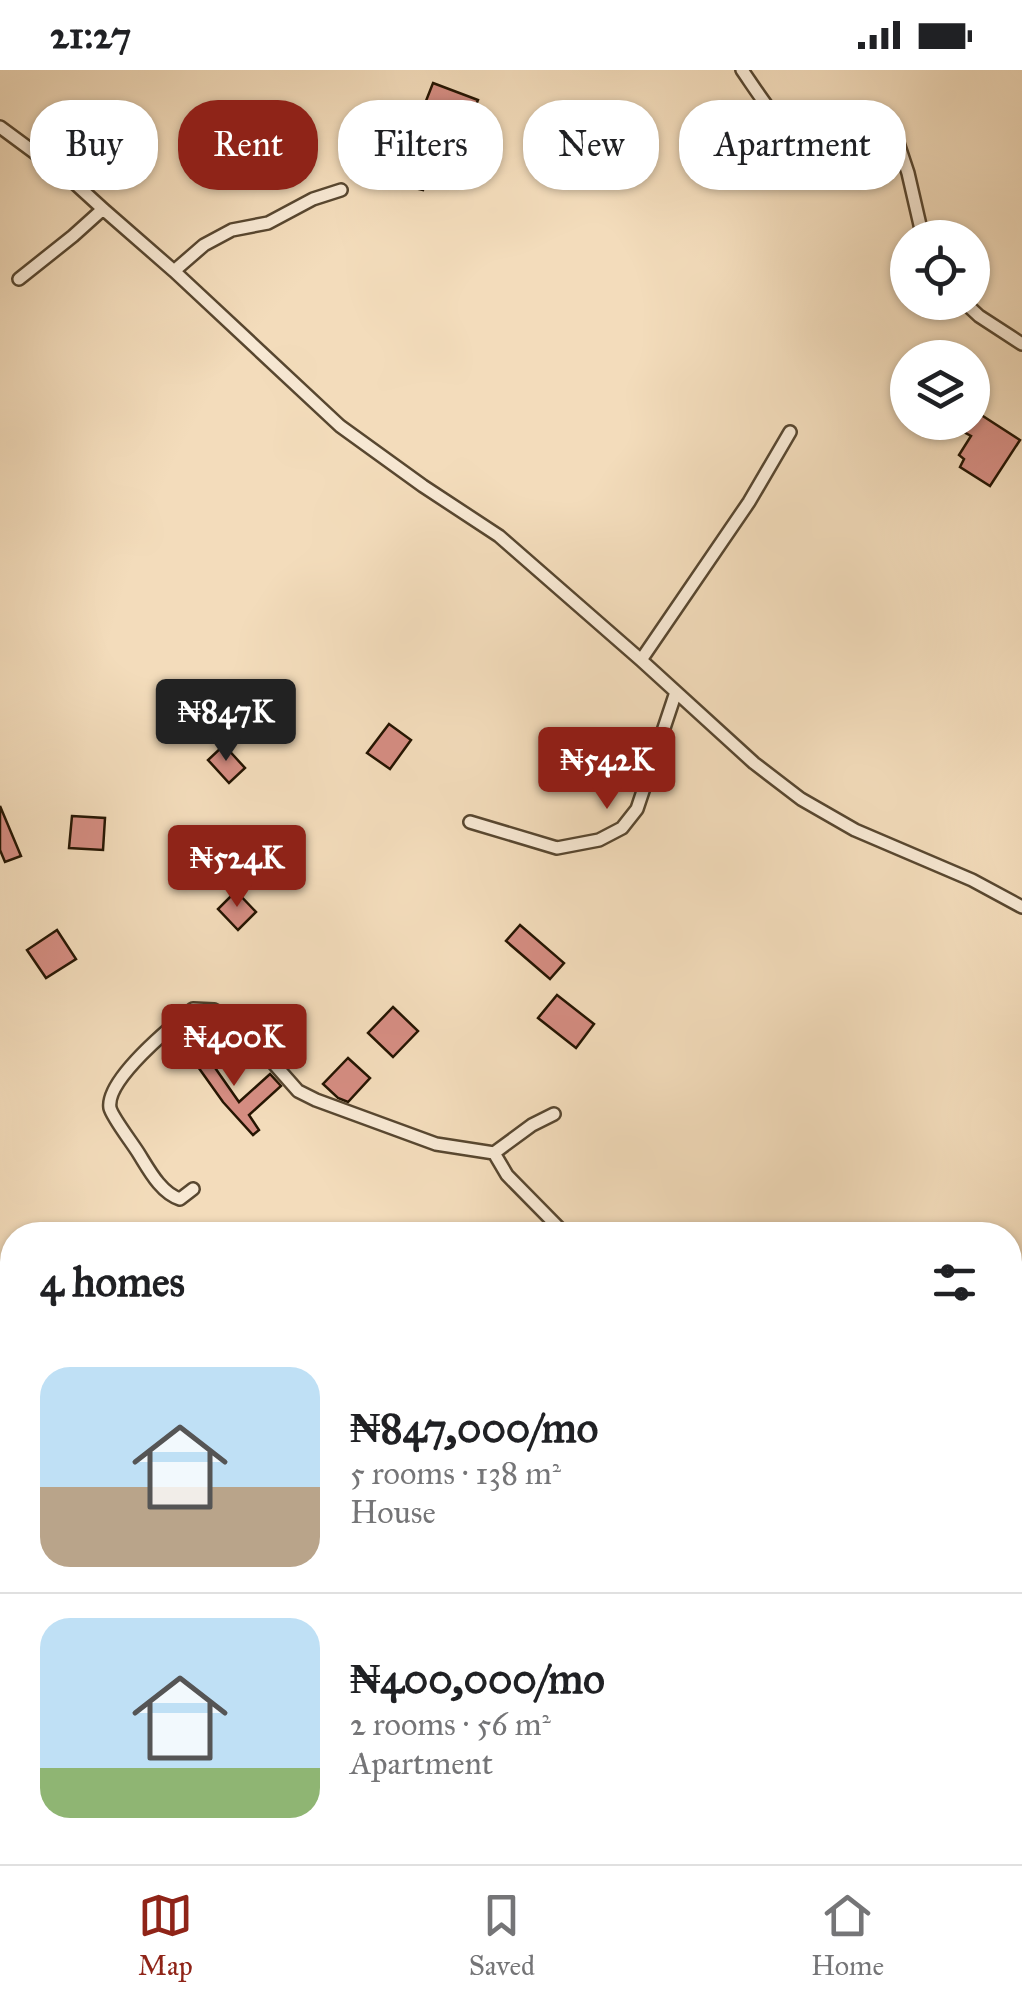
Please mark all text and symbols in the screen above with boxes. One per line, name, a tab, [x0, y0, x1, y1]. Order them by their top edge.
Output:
text: 21:27	[50, 12, 131, 58]
chip: Buy	[30, 100, 158, 190]
chip: Rent	[178, 100, 318, 190]
chip: Filters	[338, 100, 503, 190]
chip: New	[523, 100, 659, 190]
chip: Apartment	[679, 100, 906, 190]
map controls	[890, 220, 990, 440]
button: locate	[890, 220, 990, 320]
button: layers	[890, 340, 990, 440]
pin: ₦847K	[156, 679, 296, 764]
text: ₦847K	[178, 692, 274, 731]
pin: ₦542K	[537, 727, 677, 812]
text: ₦542K	[560, 740, 654, 779]
pin: ₦524K	[167, 825, 307, 910]
text: ₦524K	[190, 838, 284, 877]
pin: ₦400K	[164, 1004, 304, 1089]
text: ₦400K	[184, 1017, 284, 1056]
icon: filters	[927, 1255, 982, 1310]
text: 4 homes	[40, 1256, 185, 1308]
text: ₦847,000/mo	[350, 1402, 598, 1454]
icon: home	[120, 1407, 240, 1527]
text: 5 rooms · 138 m²	[350, 1454, 561, 1493]
text: House	[350, 1493, 436, 1532]
text: ₦400,000/mo	[350, 1653, 605, 1705]
icon: home	[120, 1658, 240, 1778]
text: 2 rooms · 56 m²	[350, 1705, 551, 1744]
text: Apartment	[350, 1744, 493, 1783]
tab: Map	[138, 1888, 193, 1983]
tab: Saved	[469, 1888, 535, 1983]
tab: Home	[811, 1888, 884, 1983]

